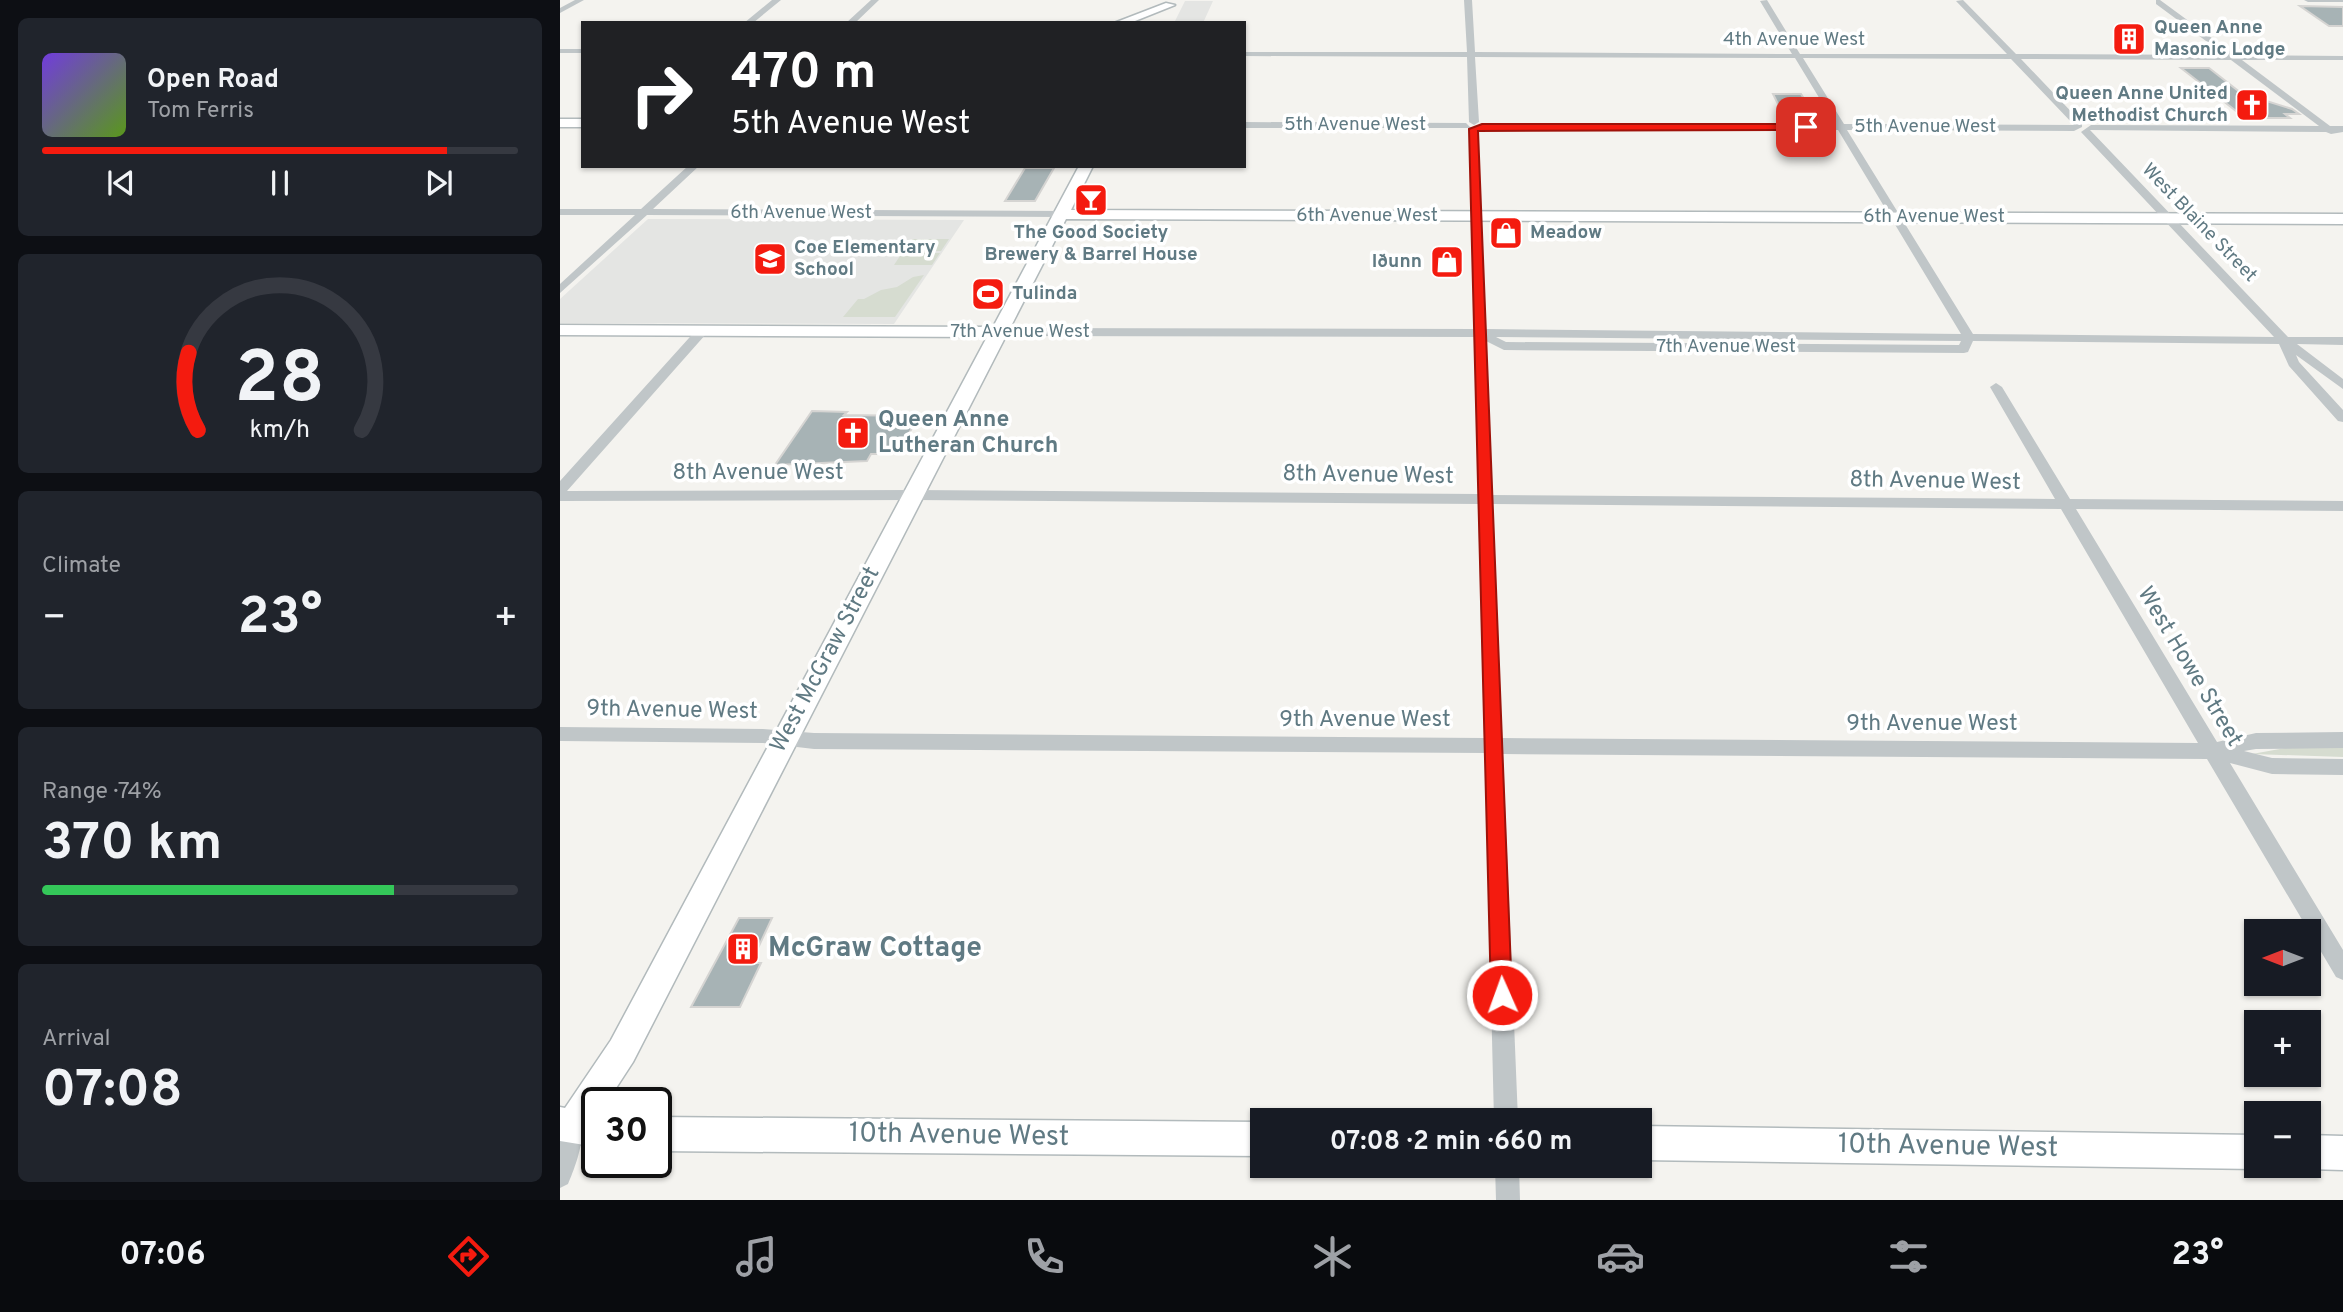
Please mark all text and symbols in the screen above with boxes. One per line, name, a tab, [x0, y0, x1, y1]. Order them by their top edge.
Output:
place label: Queen Anne Masonic Lodge	[2154, 16, 2285, 62]
building icon: Queen Anne Masonic Lodge	[2110, 20, 2148, 58]
street label: 4th Avenue West	[1723, 28, 1865, 52]
text: 470 m	[731, 44, 876, 106]
icon: right	[616, 49, 707, 140]
text: Open Road	[147, 64, 279, 97]
place label: Queen Anne United Methodist Church	[2055, 82, 2228, 128]
church icon: Queen Anne United Methodist Church	[2233, 86, 2271, 124]
text: Tom Ferris	[147, 97, 254, 126]
pin	[1776, 97, 1836, 157]
text: 5th Avenue West	[731, 105, 970, 145]
icon: arrive	[1787, 108, 1825, 146]
street label: 5th Avenue West	[1284, 113, 1426, 137]
street label: 5th Avenue West	[1854, 115, 1996, 139]
street label: West Blaine Street	[2136, 158, 2262, 288]
icon: previous	[102, 164, 140, 202]
icon: pause	[261, 164, 299, 202]
icon: next	[420, 164, 458, 202]
bar icon: The Good Society Brewery & Barrel House	[1072, 181, 1110, 219]
street label: 6th Avenue West	[730, 201, 872, 225]
street label: 6th Avenue West	[1296, 204, 1438, 228]
street label: 6th Avenue West	[1863, 205, 2005, 229]
shop icon: Meadow	[1487, 214, 1525, 252]
place label: The Good Society Brewery & Barrel House	[984, 221, 1198, 267]
place label: Meadow	[1530, 221, 1602, 245]
place label: Coe Elementary School	[794, 236, 936, 282]
school or university icon: Coe Elementary School	[751, 240, 789, 278]
shop icon: Iðunn	[1428, 243, 1466, 281]
place label: Iðunn	[1372, 250, 1422, 274]
sports icon: Tulinda	[969, 275, 1007, 313]
place label: Tulinda	[1012, 282, 1077, 306]
street label: 7th Avenue West	[950, 320, 1090, 344]
street label: 7th Avenue West	[1656, 335, 1796, 359]
text: 28	[235, 336, 325, 428]
place label: Queen Anne Lutheran Church	[878, 406, 1058, 461]
text: km/h	[250, 414, 310, 446]
church icon: Queen Anne Lutheran Church	[834, 414, 872, 452]
street label: 8th Avenue West	[672, 459, 844, 488]
street label: 8th Avenue West	[1282, 460, 1454, 492]
street label: 8th Avenue West	[1849, 466, 2021, 498]
text: Climate	[42, 552, 121, 581]
street label: West McGraw Street	[765, 562, 887, 758]
street label: West Howe Street	[2130, 582, 2248, 752]
text: 23°	[238, 586, 322, 652]
text: −	[42, 595, 67, 644]
text: +	[493, 595, 518, 644]
street label: 9th Avenue West	[586, 695, 758, 727]
street label: 9th Avenue West	[1279, 706, 1451, 735]
street label: 9th Avenue West	[1846, 710, 2018, 739]
text: Range · 74%	[42, 778, 162, 807]
text: 370 km	[42, 812, 222, 878]
north arrow	[2244, 919, 2320, 996]
map controls	[2244, 919, 2321, 1178]
building icon: McGraw Cottage	[724, 930, 762, 968]
place label: McGraw Cottage	[768, 931, 982, 967]
position arrow	[1465, 958, 1539, 1032]
button: +	[2244, 1010, 2321, 1087]
text: Arrival	[42, 1025, 111, 1054]
text: 07:08	[42, 1059, 183, 1125]
speed limit sign: 30	[581, 1087, 672, 1178]
button: −	[2244, 1101, 2321, 1178]
street label: 10th Avenue West	[848, 1116, 1070, 1156]
text: 07:08 · 2 min · 660 m	[1330, 1126, 1572, 1159]
street label: 10th Avenue West	[1837, 1127, 2059, 1167]
icon: directions	[444, 1232, 493, 1281]
icon: music	[732, 1232, 781, 1281]
icon: phone	[1020, 1232, 1069, 1281]
icon: climate	[1308, 1232, 1357, 1281]
icon: car	[1596, 1232, 1645, 1281]
icon: filters	[1884, 1232, 1933, 1281]
text: 07:06	[119, 1236, 206, 1276]
text: 23°	[2171, 1236, 2224, 1276]

